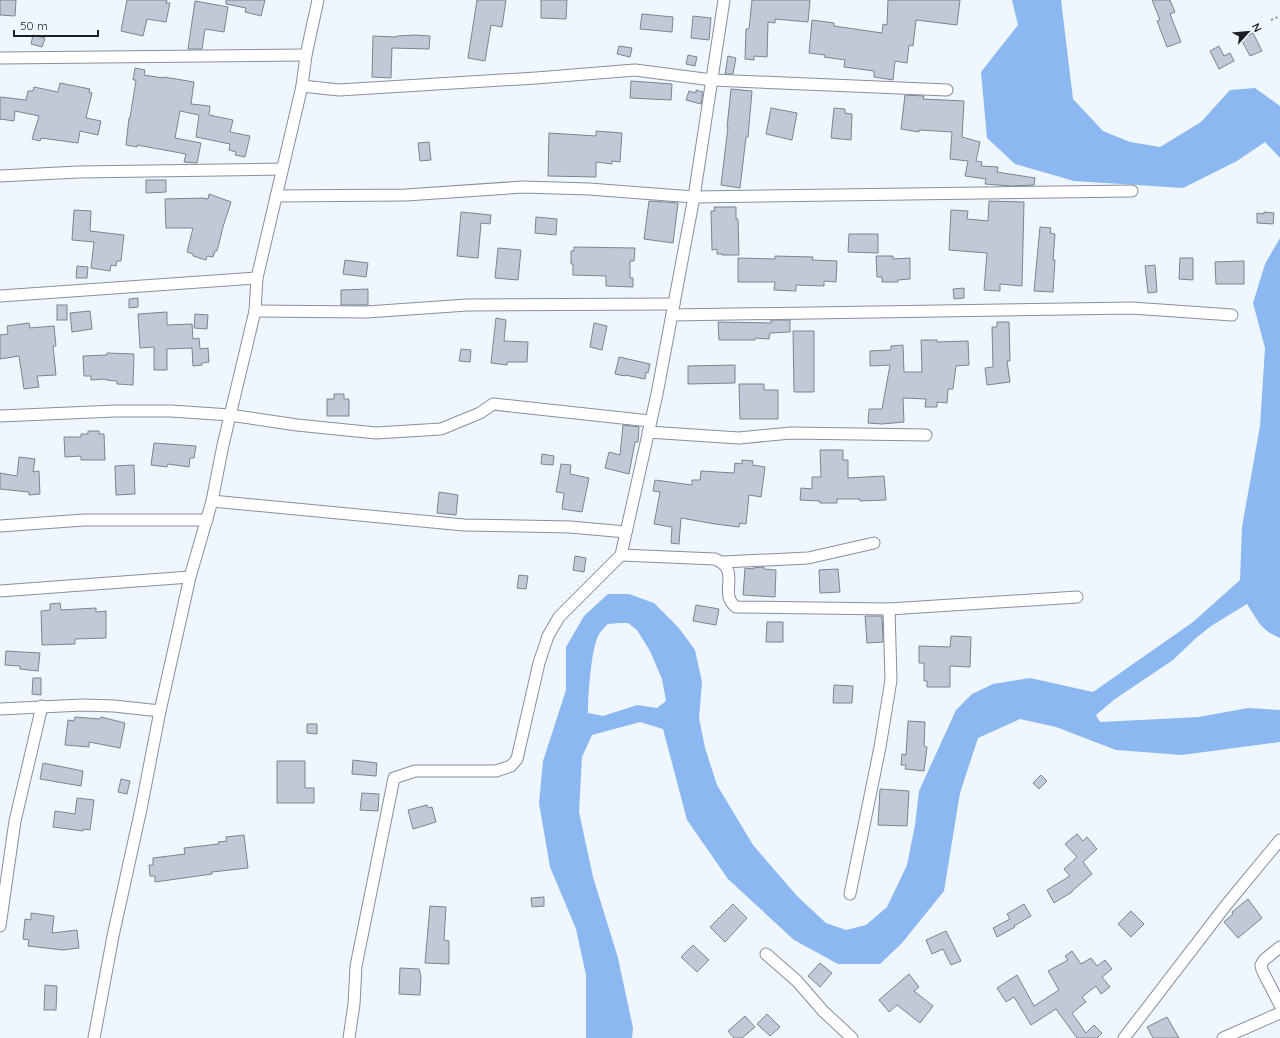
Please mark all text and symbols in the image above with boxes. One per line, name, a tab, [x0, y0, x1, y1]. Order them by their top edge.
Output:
scale bar	[14, 12, 98, 38]
north arrow	[1228, 12, 1268, 52]
text: 50 m	[20, 18, 48, 33]
text: N	[1249, 21, 1265, 34]

